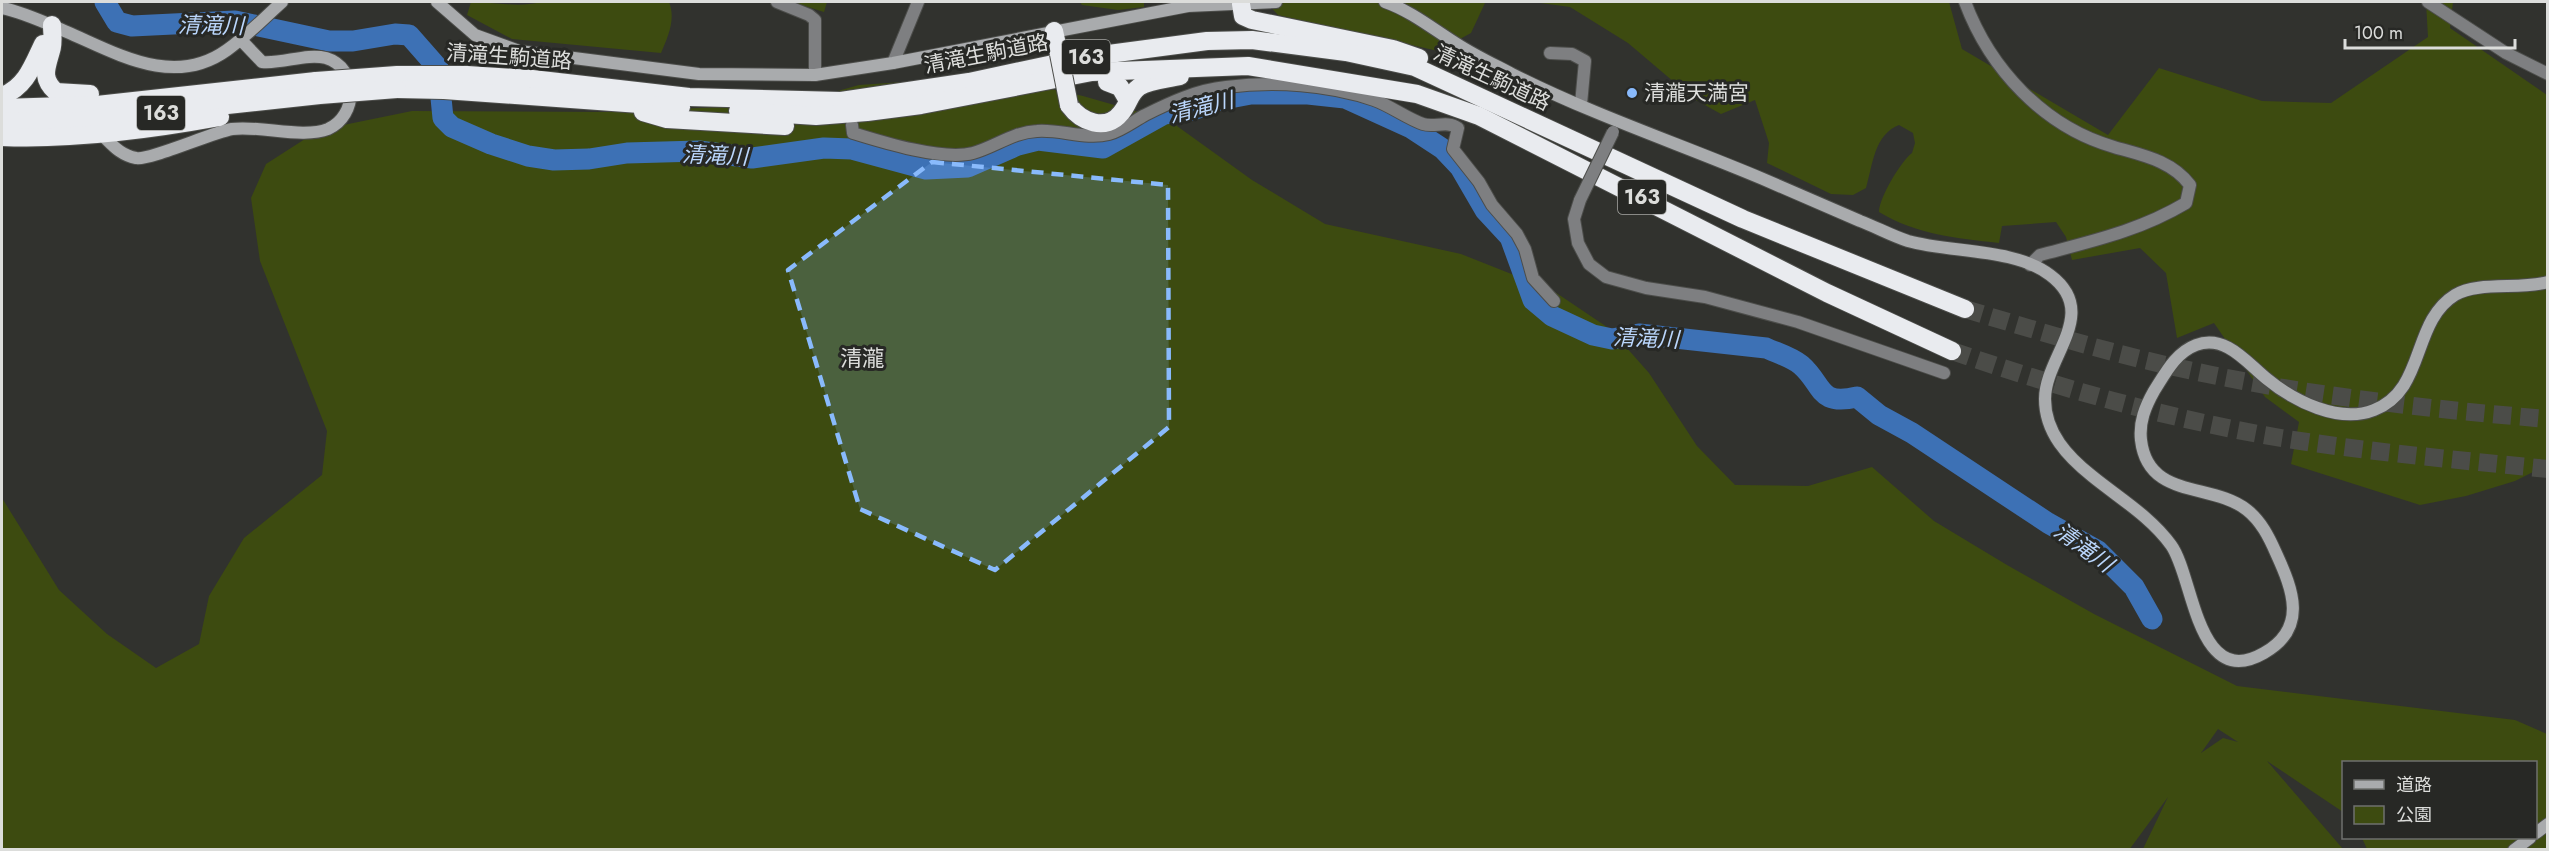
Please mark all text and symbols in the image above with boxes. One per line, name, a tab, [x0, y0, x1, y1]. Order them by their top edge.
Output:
water label: 清滝川	[178, 8, 246, 42]
scale bar	[2345, 12, 2514, 50]
text: 100 m	[2354, 20, 2403, 46]
street label: 清滝生駒道路	[921, 27, 1051, 81]
street label: 清滝生駒道路	[445, 38, 573, 76]
street label: 清滝生駒道路	[1429, 38, 1555, 118]
road number: 163	[1062, 40, 1110, 74]
place label: 清瀧天満宮	[1644, 78, 1749, 108]
water label: 清滝川	[1165, 83, 1239, 131]
marker: 清瀧天満宮	[1625, 86, 1639, 100]
road number: 163	[137, 96, 185, 130]
water label: 清滝川	[681, 138, 751, 172]
road number: 163	[1618, 180, 1666, 214]
water label: 清滝川	[1612, 321, 1682, 355]
district label: 清瀧	[840, 342, 884, 374]
water label: 清滝川	[2048, 515, 2122, 581]
legend	[2342, 761, 2537, 839]
text: 道路	[2396, 772, 2432, 798]
text: 公園	[2396, 802, 2432, 828]

